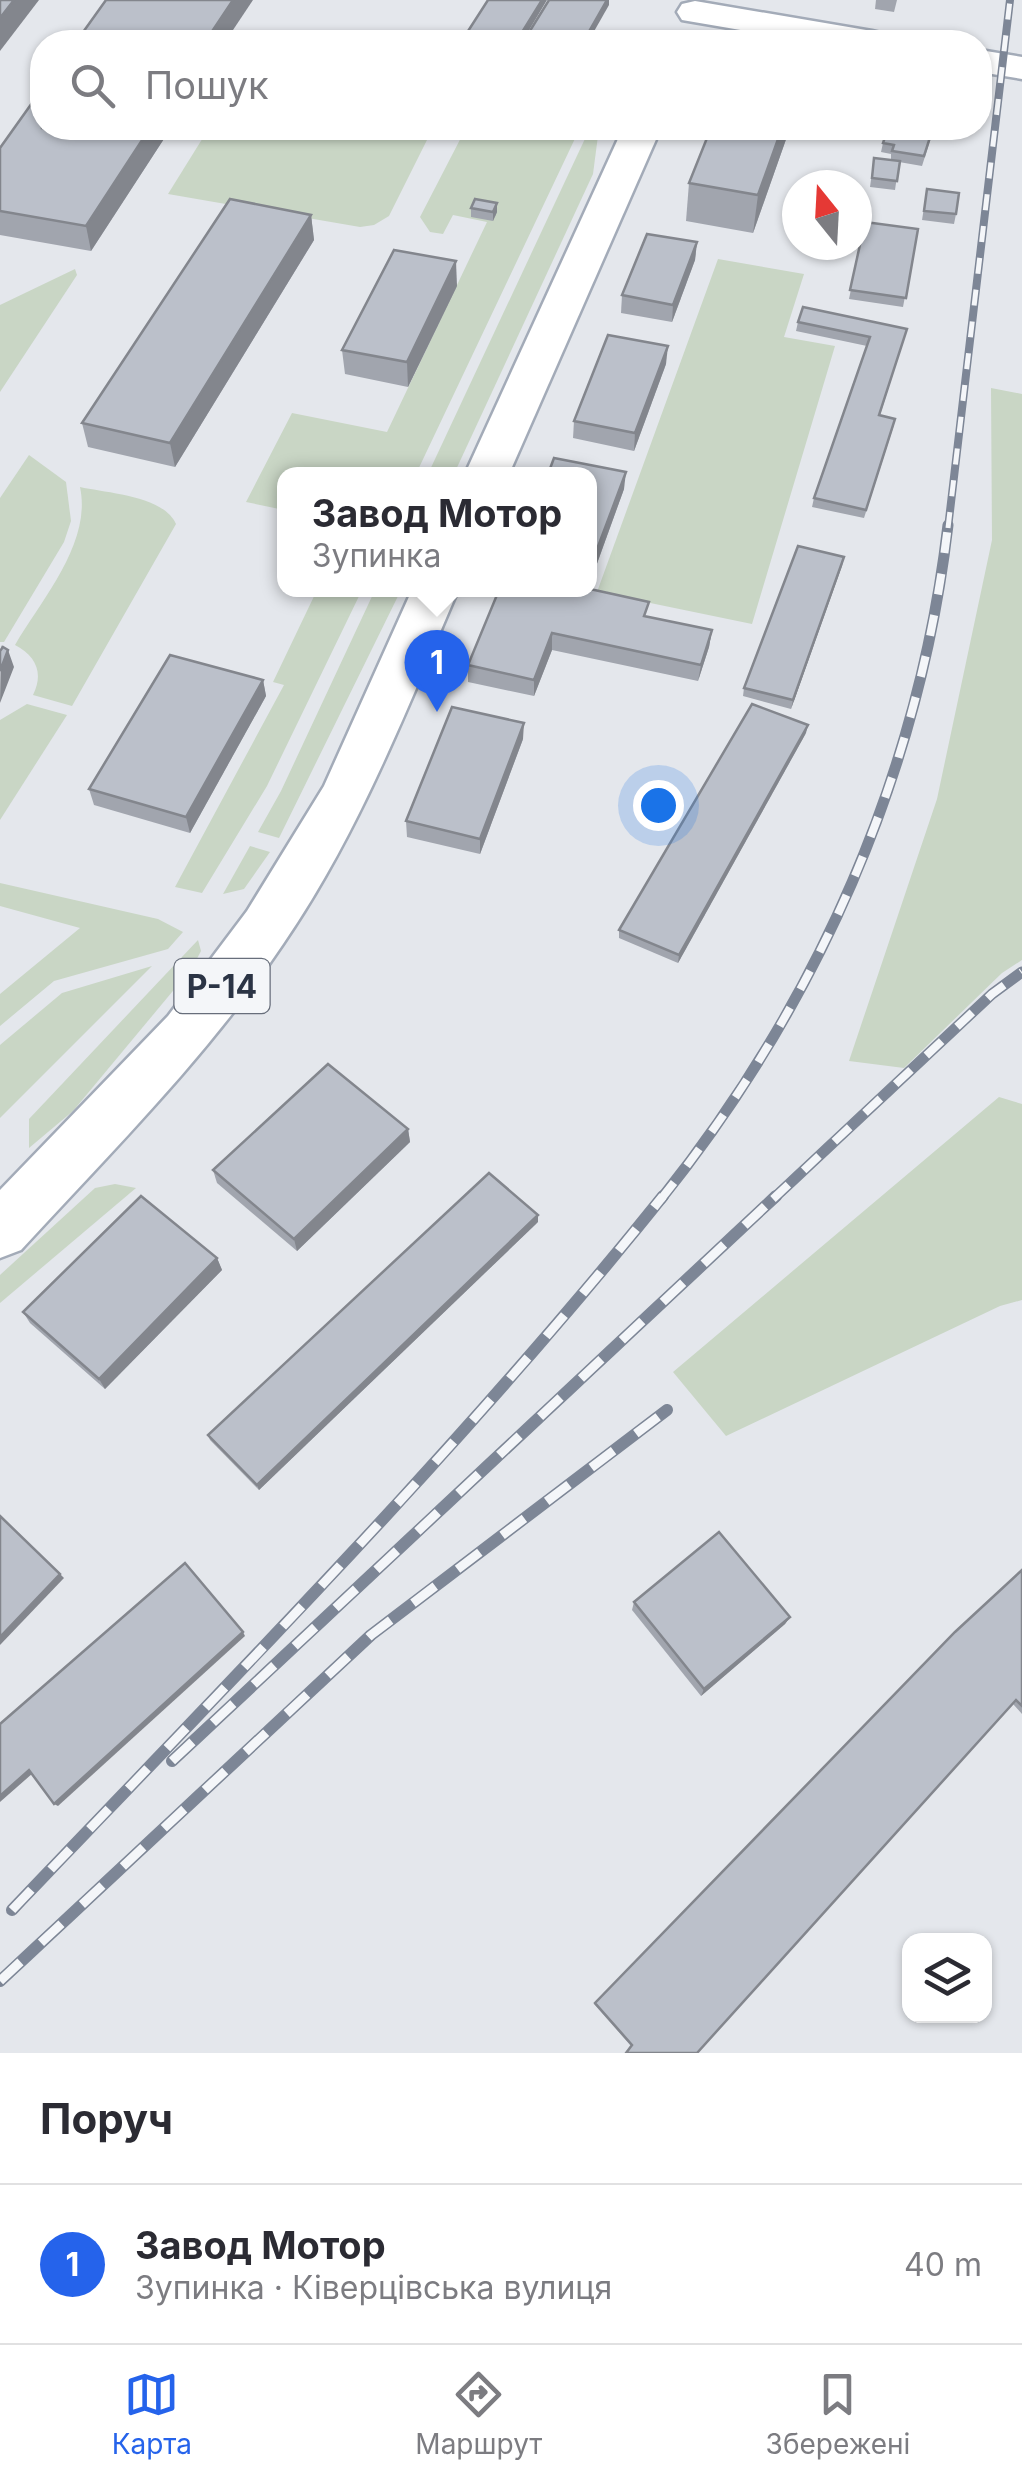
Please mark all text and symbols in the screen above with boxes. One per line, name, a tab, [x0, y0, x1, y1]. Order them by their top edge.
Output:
search box	[30, 30, 992, 140]
icon: search	[65, 58, 120, 113]
text: Пошук	[145, 62, 269, 108]
north arrow	[782, 170, 872, 260]
popup	[277, 467, 597, 597]
text: Завод Мотор	[312, 490, 562, 536]
text: Зупинка	[312, 536, 441, 575]
pin: 1	[404, 630, 470, 712]
your location	[633, 780, 684, 831]
road number: Р-14	[174, 959, 270, 1013]
map controls	[902, 1933, 992, 2023]
button: layers	[902, 1933, 992, 2023]
text: Поруч	[40, 2093, 173, 2144]
text: Завод Мотор	[135, 2222, 386, 2268]
text: 1	[66, 2245, 79, 2284]
text: 40 m	[904, 2245, 982, 2284]
text: Зупинка · Ківерцівська вулиця	[135, 2268, 612, 2307]
tab: Карта	[112, 2367, 192, 2461]
tab: Маршрут	[415, 2367, 542, 2461]
tab: Збережені	[766, 2367, 910, 2461]

